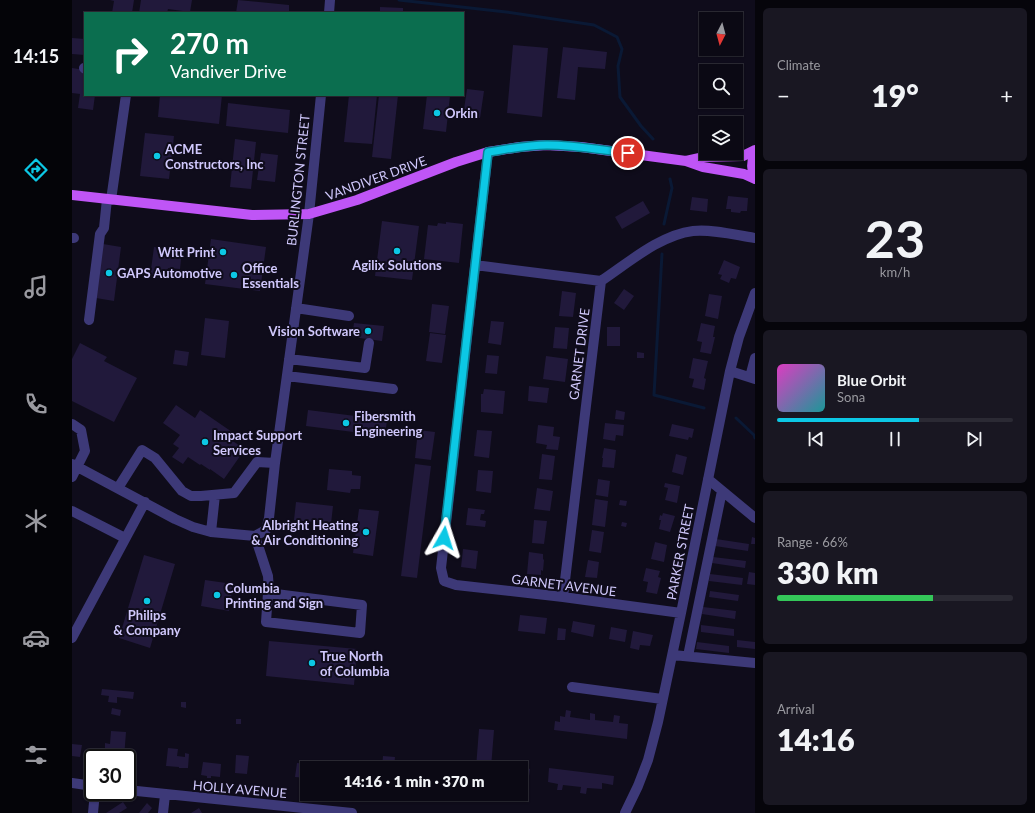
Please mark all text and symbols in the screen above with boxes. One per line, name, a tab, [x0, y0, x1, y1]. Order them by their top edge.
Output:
north arrow	[699, 12, 743, 56]
map controls	[699, 12, 743, 160]
text: 270 m	[170, 26, 249, 60]
icon: right	[104, 28, 156, 80]
text: 14:15	[13, 45, 59, 67]
text: Climate	[777, 57, 820, 73]
text: Vandiver Drive	[170, 60, 287, 82]
button: search	[699, 64, 743, 108]
text: 19°	[871, 77, 919, 113]
text: −	[777, 82, 790, 109]
text: +	[1000, 82, 1013, 109]
place label: Orkin	[445, 105, 478, 121]
marker: Orkin	[432, 108, 442, 118]
street label: BURLINGTON STREET	[283, 113, 313, 247]
button: layers	[699, 116, 743, 160]
pin	[611, 136, 645, 170]
place label: ACME Constructors, Inc	[164, 141, 264, 172]
icon: arrive	[617, 142, 639, 164]
marker: ACME Constructors, Inc	[152, 151, 162, 161]
street label: VANDIVER DRIVE	[323, 152, 429, 204]
icon: directions	[22, 156, 50, 184]
text: 23	[865, 207, 925, 269]
place label: Witt Print	[158, 244, 215, 260]
marker: Agilix Solutions	[392, 246, 402, 256]
marker: Witt Print	[218, 247, 228, 257]
place label: Agilix Solutions	[351, 257, 442, 273]
place label: Office Essentials	[242, 260, 299, 291]
text: km/h	[880, 264, 910, 280]
place label: GAPS Automotive	[117, 265, 222, 281]
marker: GAPS Automotive	[104, 268, 114, 278]
marker: Office Essentials	[229, 270, 239, 280]
icon: music	[22, 273, 50, 301]
street label: GARNET DRIVE	[565, 307, 593, 401]
place label: Vision Software	[268, 323, 360, 339]
marker: Vision Software	[363, 326, 373, 336]
text: Blue Orbit	[837, 371, 906, 389]
text: Sona	[837, 389, 865, 405]
icon: phone	[22, 390, 50, 418]
place label: Fibersmith Engineering	[354, 408, 423, 439]
marker: Fibersmith Engineering	[341, 418, 351, 428]
place label: Impact Support Services	[213, 427, 302, 458]
icon: previous	[805, 428, 827, 450]
icon: pause	[884, 428, 906, 450]
icon: next	[963, 428, 985, 450]
marker: Impact Support Services	[200, 437, 210, 447]
street label: PARKER STREET	[663, 502, 697, 601]
icon: climate	[22, 507, 50, 535]
place label: Albright Heating & Air Conditioning	[251, 517, 358, 548]
position arrow	[423, 517, 465, 559]
marker: Albright Heating & Air Conditioning	[361, 527, 371, 537]
text: Range · 66%	[777, 534, 848, 550]
text: 330 km	[777, 554, 878, 590]
street label: GARNET AVENUE	[511, 571, 617, 599]
place label: Columbia Printing and Sign	[225, 580, 323, 611]
marker: Columbia Printing and Sign	[212, 590, 222, 600]
marker: Philips & Company	[142, 596, 152, 606]
place label: Philips & Company	[113, 607, 181, 638]
icon: car	[22, 624, 50, 652]
place label: True North of Columbia	[320, 648, 390, 679]
marker: True North of Columbia	[307, 658, 317, 668]
text: Arrival	[777, 701, 814, 717]
text: 14:16	[777, 721, 855, 757]
icon: filters	[22, 741, 50, 769]
speed limit sign: 30	[84, 749, 136, 801]
text: 14:16 · 1 min · 370 m	[343, 772, 485, 790]
street label: HOLLY AVENUE	[192, 777, 288, 801]

